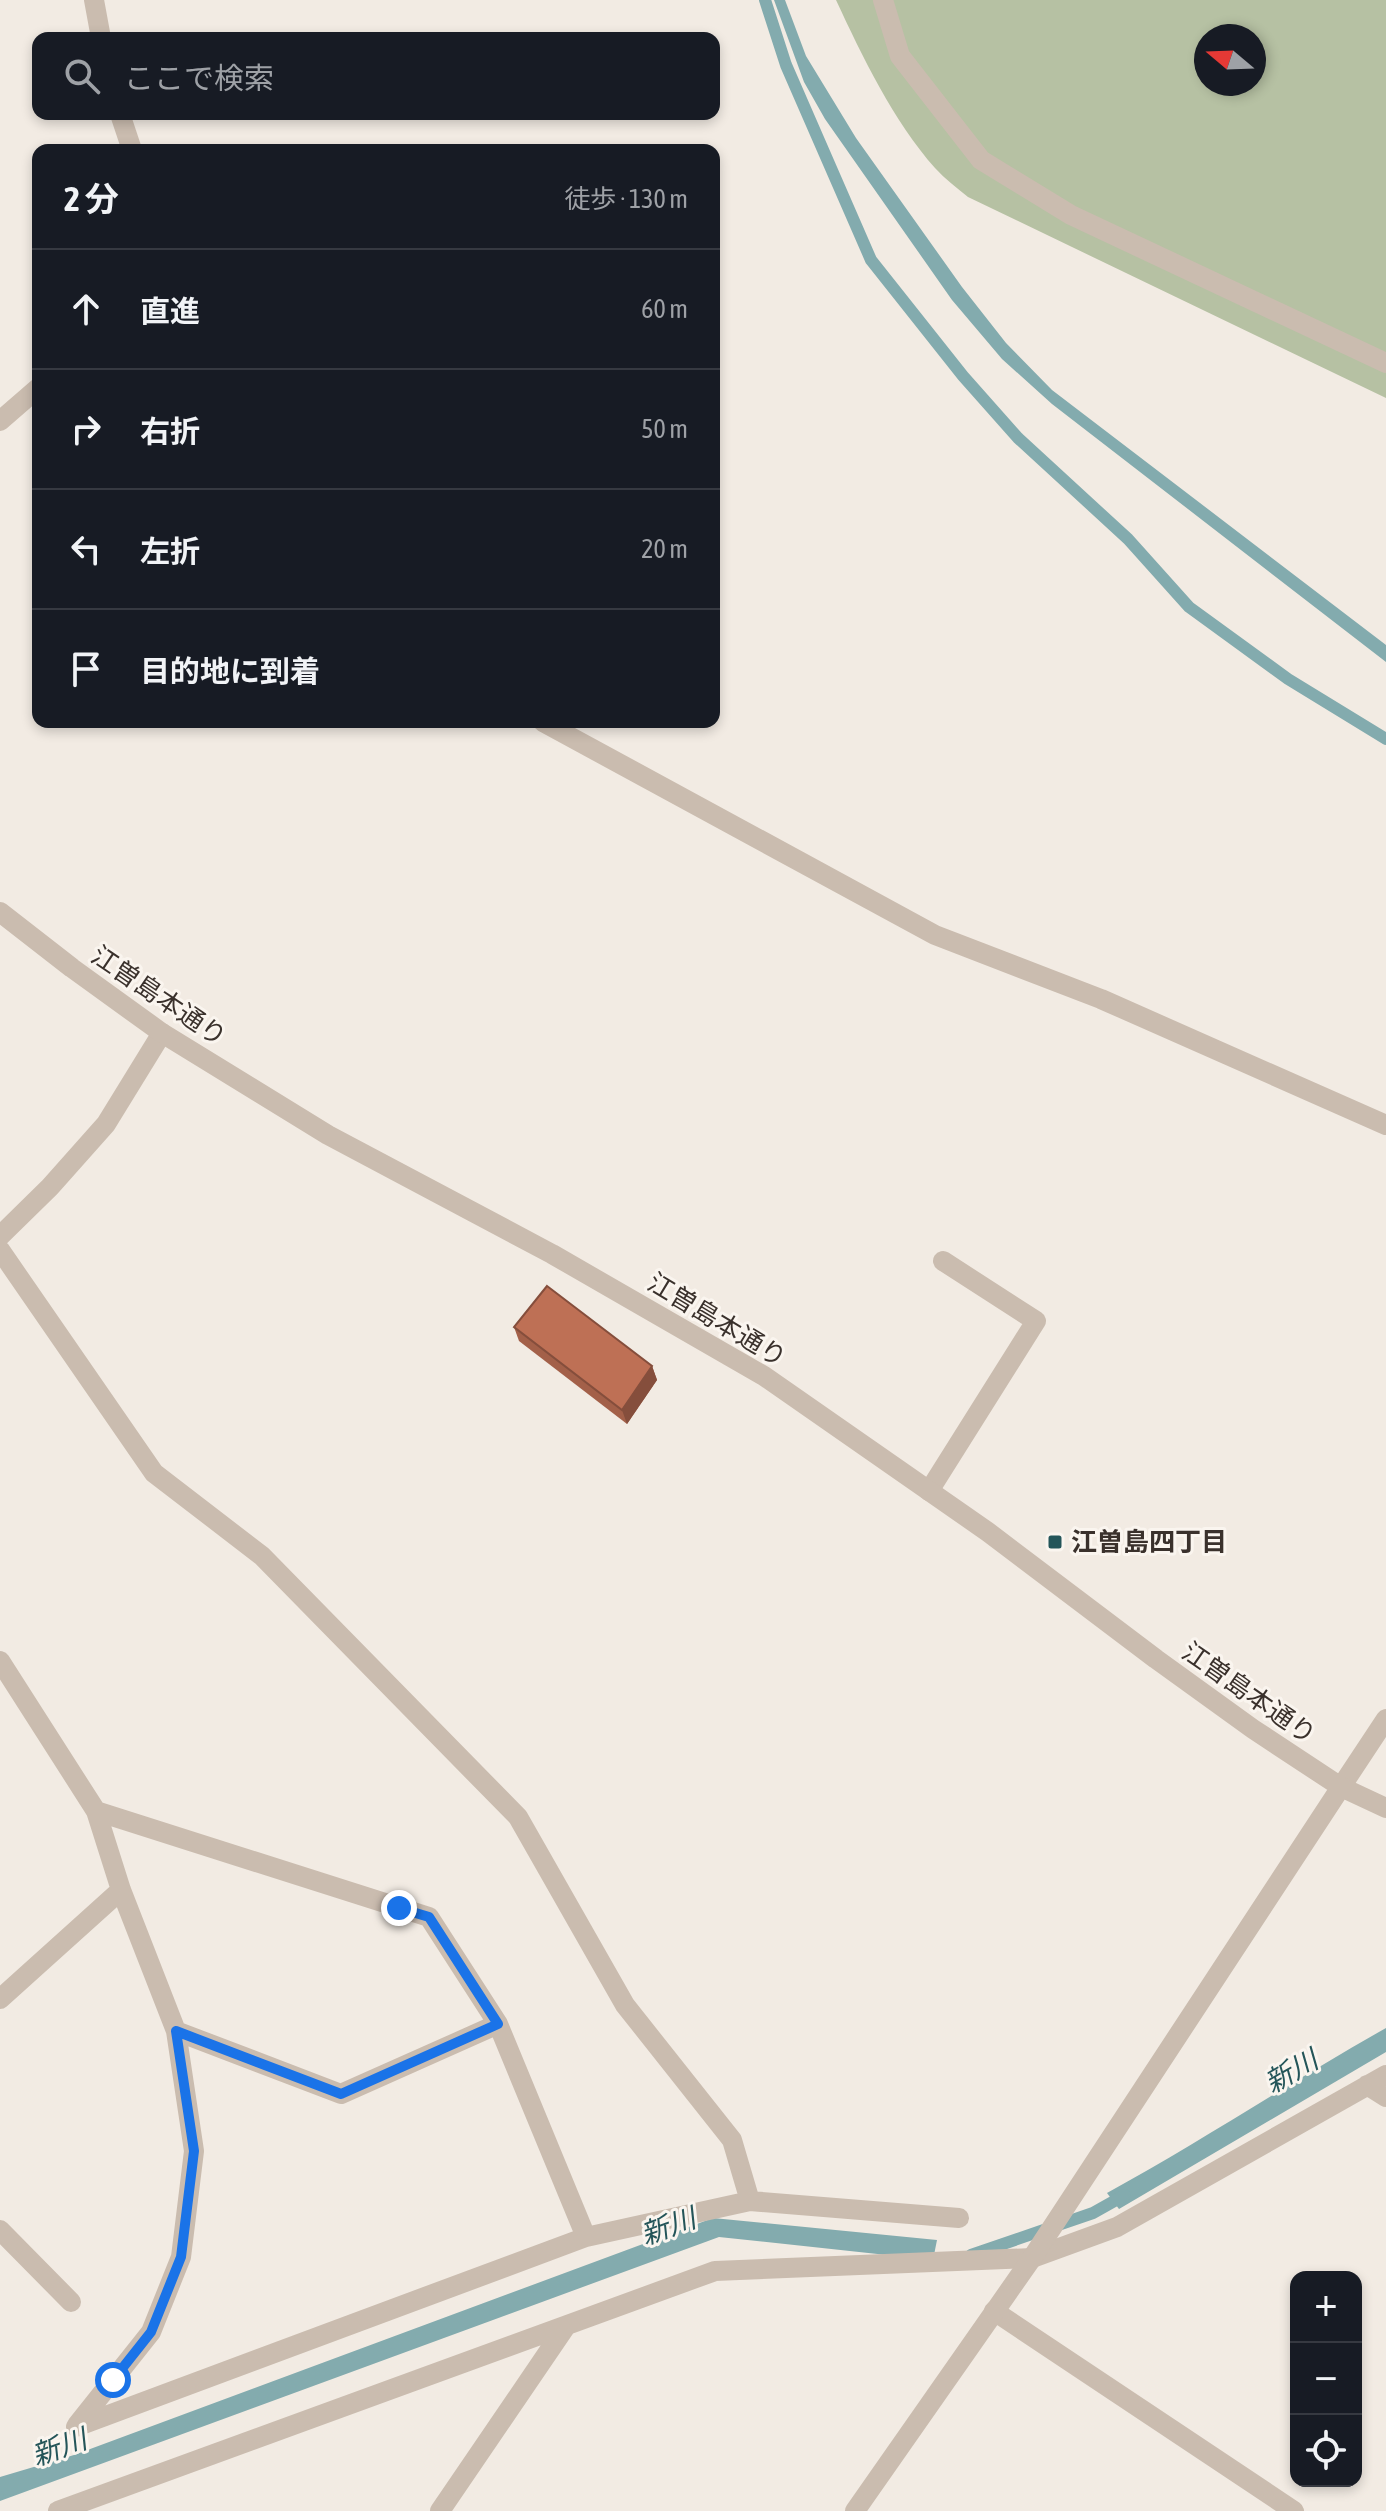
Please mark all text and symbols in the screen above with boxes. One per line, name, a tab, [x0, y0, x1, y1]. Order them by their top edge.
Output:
north arrow	[1194, 24, 1266, 96]
search box	[32, 32, 720, 120]
icon: search	[60, 54, 104, 98]
text: ここで検索	[124, 61, 274, 95]
text: 2 分	[64, 179, 119, 218]
text: 徒歩 · 130 m	[564, 184, 688, 214]
icon: ahead	[64, 287, 108, 331]
text: 直進	[140, 294, 200, 328]
text: 60 m	[641, 294, 688, 324]
icon: right	[64, 407, 108, 451]
text: 右折	[140, 414, 200, 448]
text: 50 m	[641, 414, 688, 444]
icon: left	[64, 527, 108, 571]
text: 左折	[140, 534, 200, 568]
text: 20 m	[641, 534, 688, 564]
icon: arrive	[64, 647, 108, 691]
text: 目的地に到着	[140, 654, 320, 688]
street label: 江曽島本通り	[86, 940, 232, 1052]
street label: 江曽島本通り	[642, 1267, 792, 1373]
place label: 江曽島四丁目	[1071, 1527, 1227, 1557]
marker: 江曽島四丁目	[1046, 1533, 1064, 1551]
street label: 江曽島本通り	[1176, 1636, 1322, 1750]
route end	[381, 1890, 417, 1926]
water label: 新川	[1259, 2042, 1326, 2099]
water label: 新川	[636, 2200, 703, 2251]
map controls	[1290, 2271, 1362, 2487]
button: +	[1290, 2271, 1362, 2343]
button: −	[1290, 2343, 1362, 2415]
route start	[95, 2362, 131, 2398]
button: locate	[1290, 2415, 1362, 2487]
water label: 新川	[27, 2421, 94, 2472]

